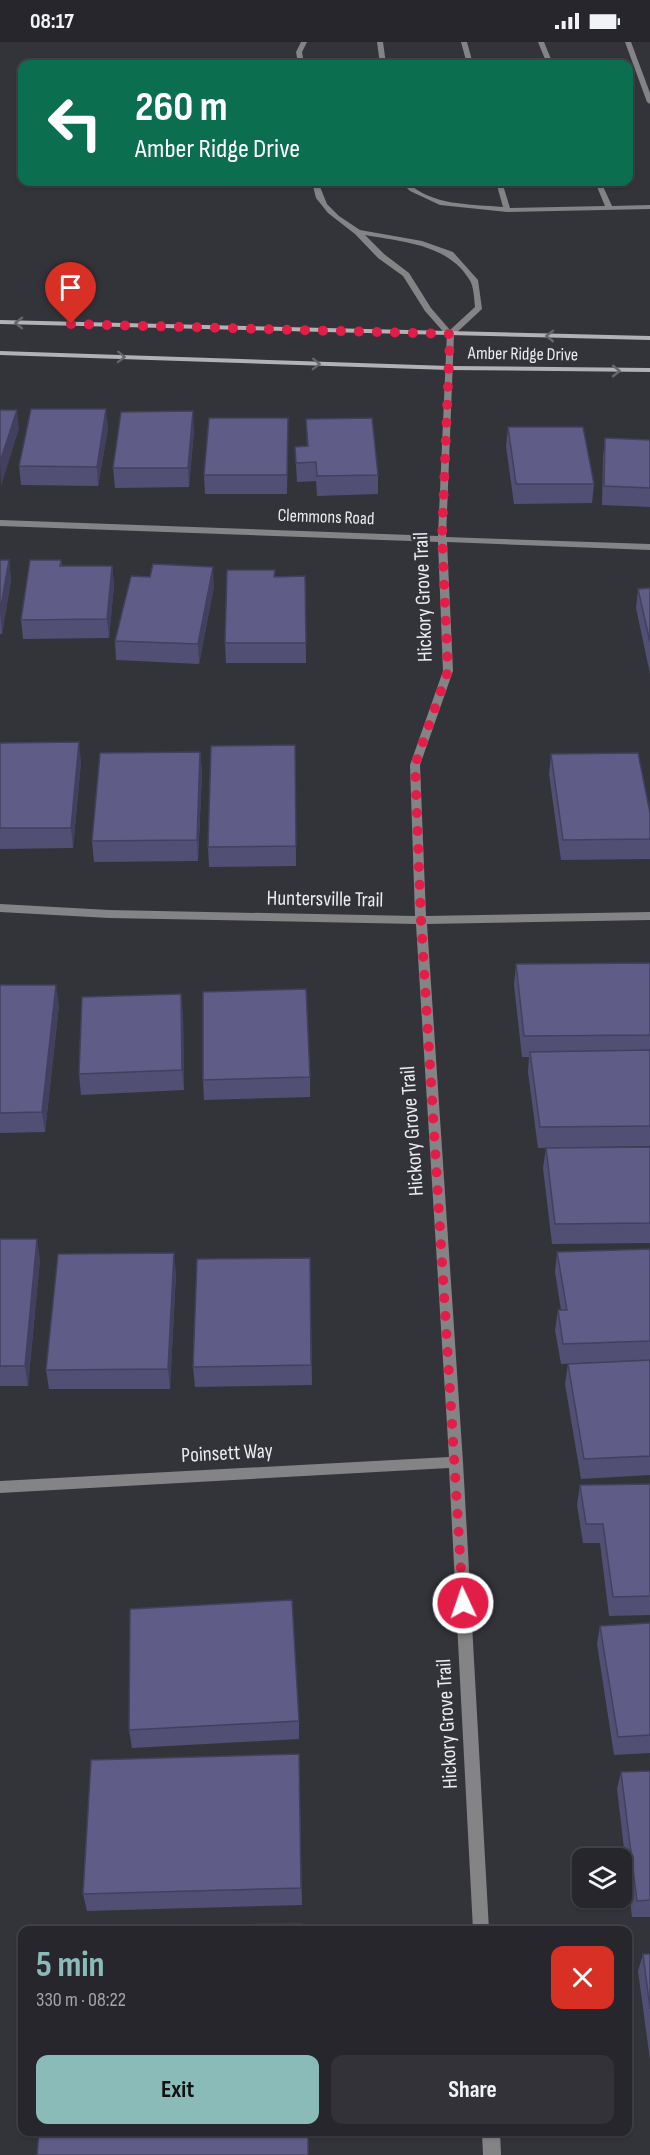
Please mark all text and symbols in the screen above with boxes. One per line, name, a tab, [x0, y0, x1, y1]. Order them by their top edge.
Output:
text: 08:17	[30, 8, 74, 35]
text: 260 m	[135, 82, 228, 133]
icon: left	[36, 84, 114, 162]
text: Amber Ridge Drive	[135, 133, 300, 165]
pin	[45, 262, 96, 324]
icon: arrive	[54, 271, 87, 304]
one-way arrow	[14, 316, 23, 329]
one-way arrow	[545, 330, 554, 342]
street label: Amber Ridge Drive	[467, 343, 578, 365]
one-way arrow	[117, 351, 126, 363]
one-way arrow	[312, 357, 321, 370]
one-way arrow	[612, 364, 621, 377]
street label: Clemmons Road	[277, 505, 375, 529]
street label: Hickory Grove Trail	[408, 532, 438, 662]
street label: Huntersville Trail	[266, 885, 384, 913]
street label: Hickory Grove Trail	[395, 1065, 429, 1197]
street label: Poinsett Way	[181, 1438, 273, 1468]
position arrow	[431, 1571, 495, 1635]
street label: Hickory Grove Trail	[431, 1658, 463, 1790]
map controls	[572, 1848, 632, 1908]
button: layers	[572, 1848, 632, 1908]
text: 5 min	[36, 1944, 105, 1987]
button: close	[551, 1946, 614, 2009]
text: 330 m · 08:22	[36, 1988, 126, 2012]
button: Exit	[36, 2055, 319, 2124]
button: Share	[331, 2055, 614, 2124]

